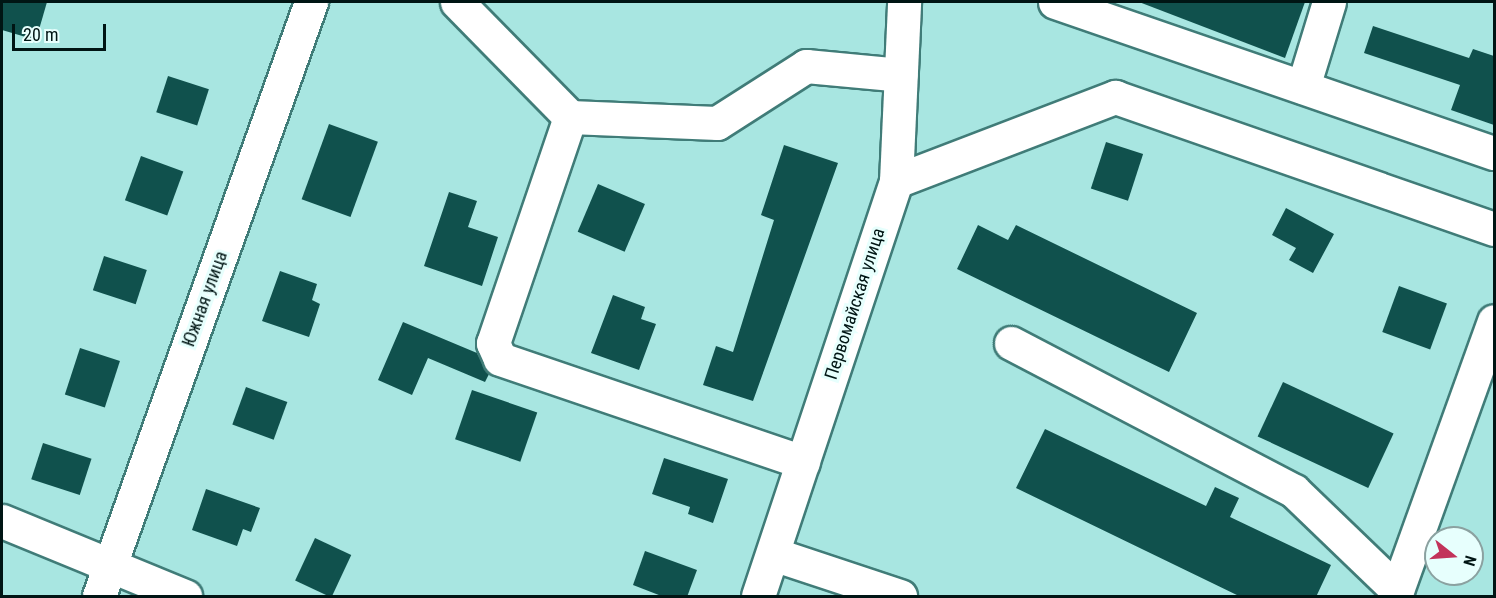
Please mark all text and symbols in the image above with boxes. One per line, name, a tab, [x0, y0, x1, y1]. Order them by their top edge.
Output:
scale bar	[15, 12, 110, 50]
text: 20 m	[23, 24, 58, 45]
street label: Первомайская улица	[820, 226, 890, 382]
street label: Южная улица	[178, 248, 232, 350]
north arrow	[1424, 526, 1484, 586]
text: N	[1459, 553, 1480, 568]

